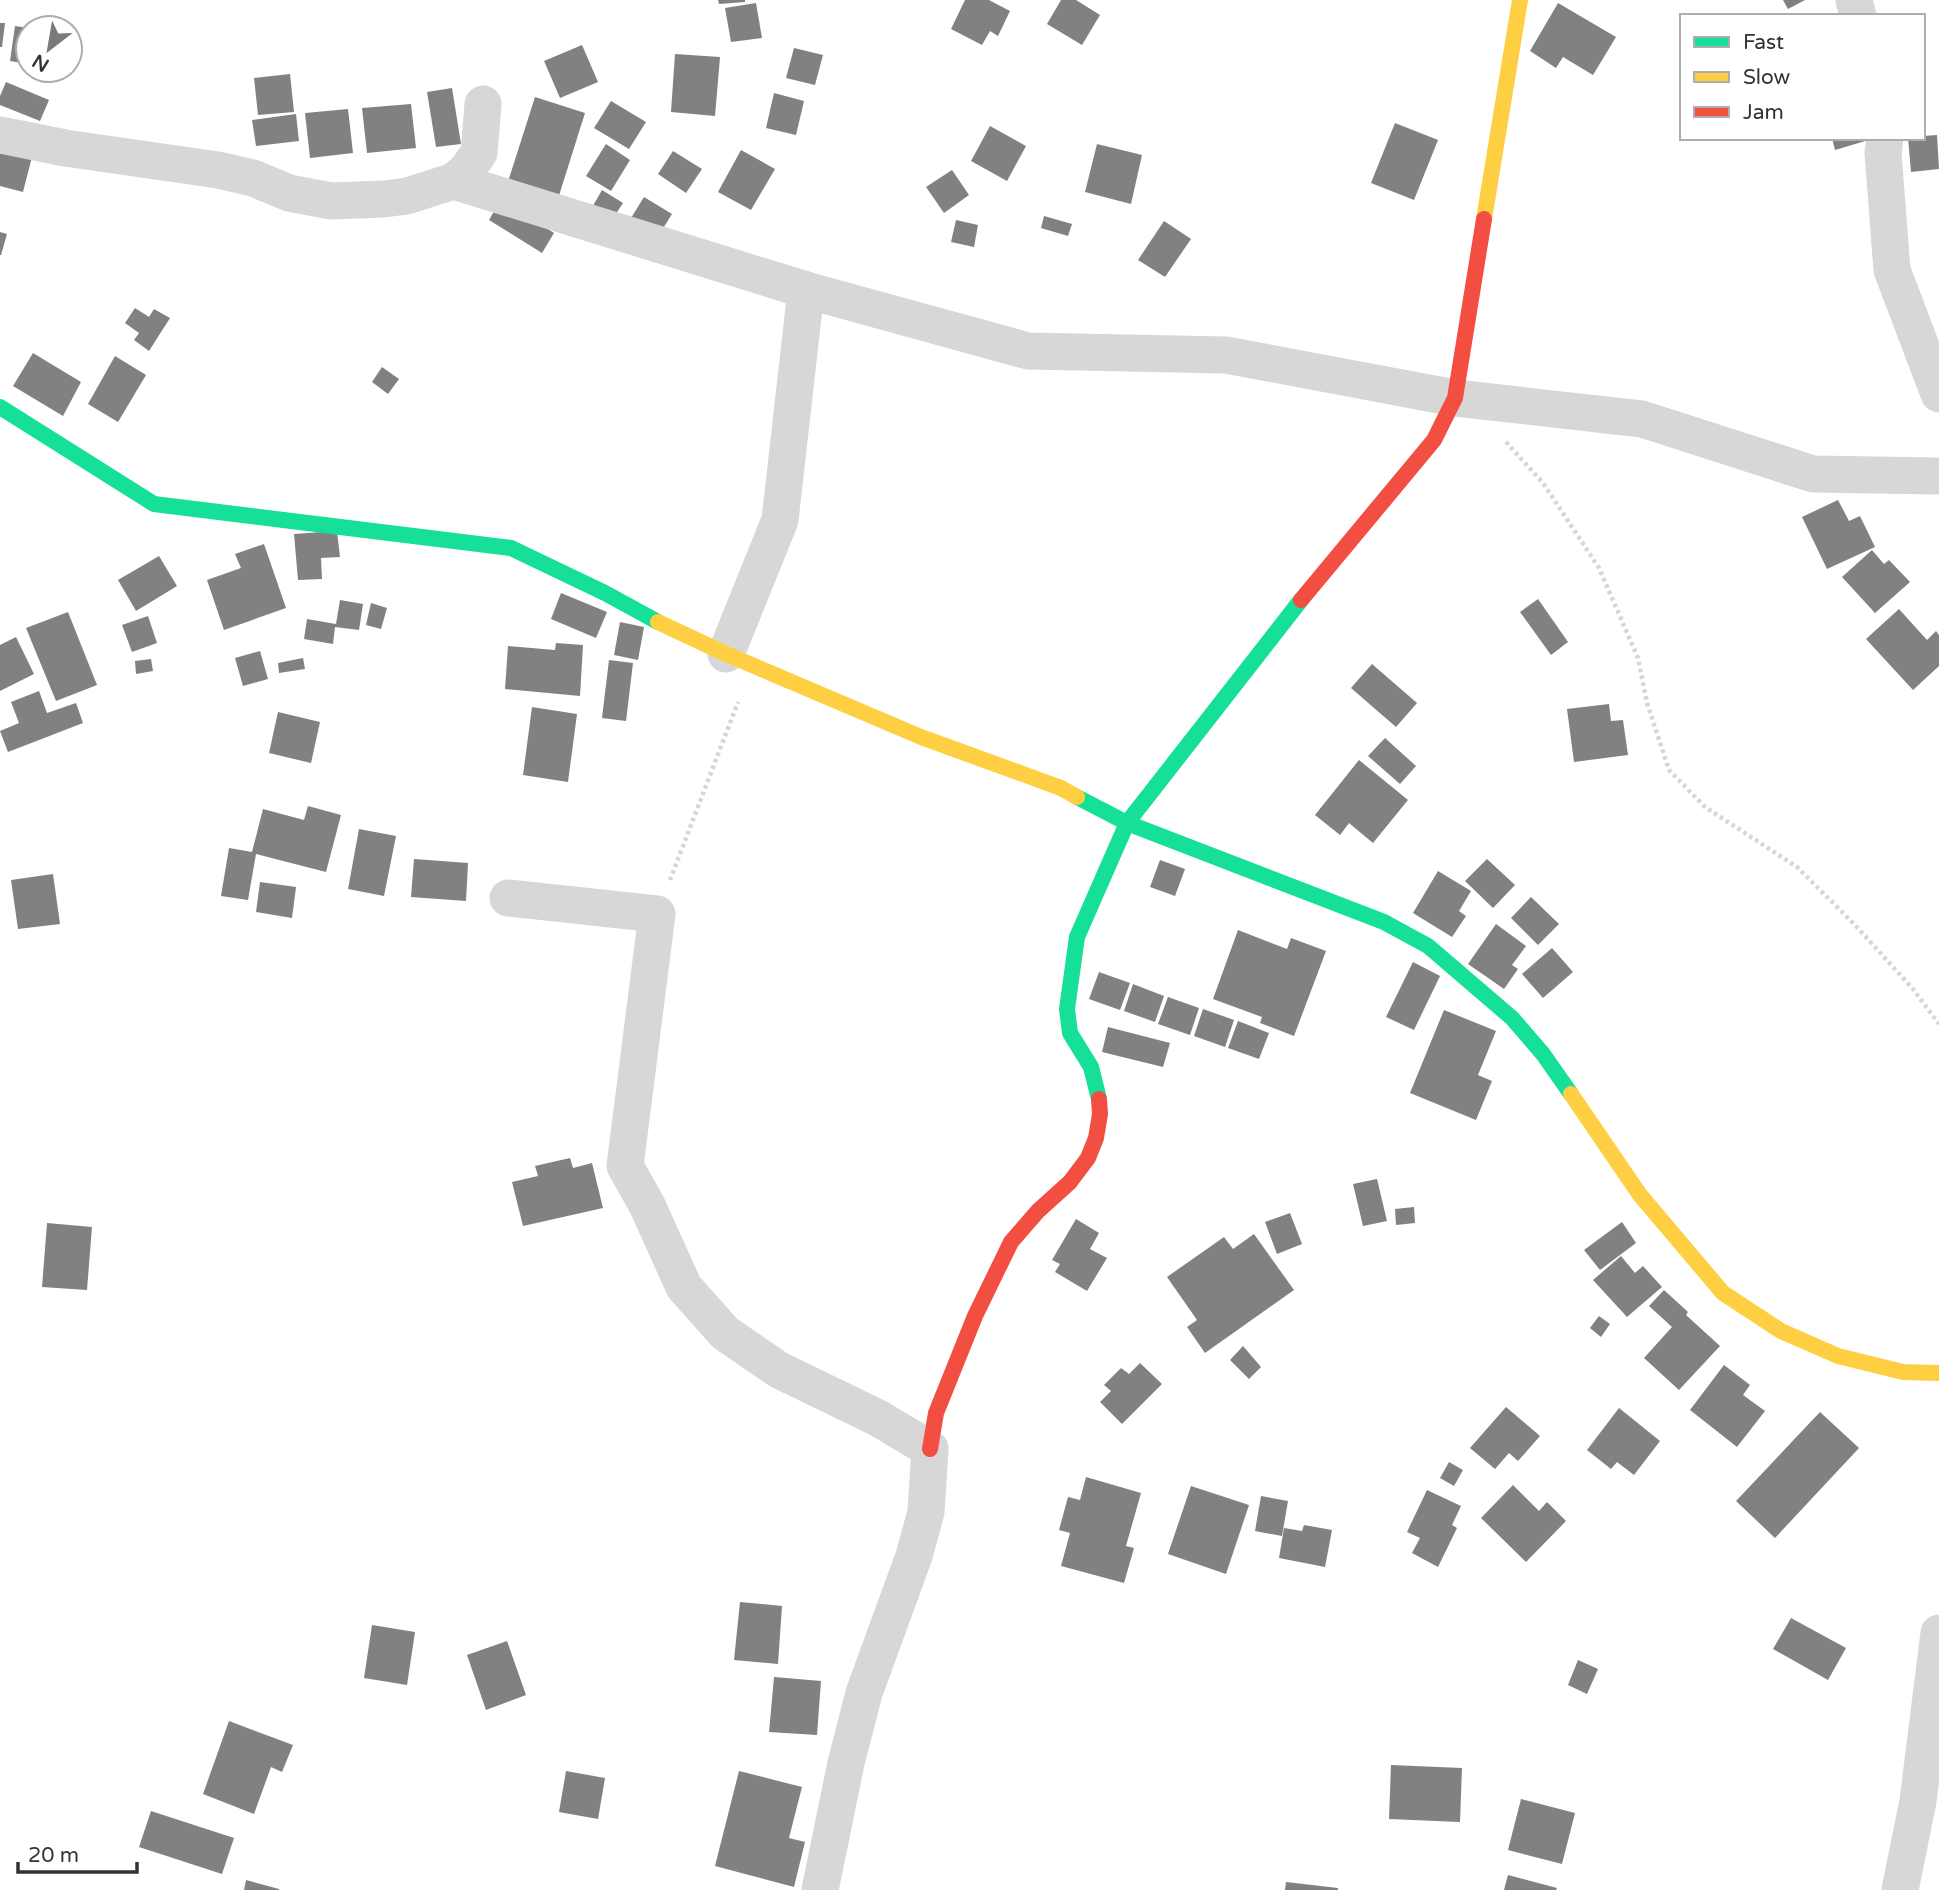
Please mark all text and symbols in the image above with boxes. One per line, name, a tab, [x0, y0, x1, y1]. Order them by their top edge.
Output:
north arrow	[14, 14, 84, 84]
legend	[1680, 14, 1925, 140]
text: Fast	[1743, 30, 1784, 55]
text: N	[29, 49, 53, 76]
text: Slow	[1743, 65, 1791, 90]
text: Jam	[1743, 100, 1784, 125]
scale bar	[18, 1830, 136, 1874]
text: 20 m	[28, 1843, 79, 1868]

